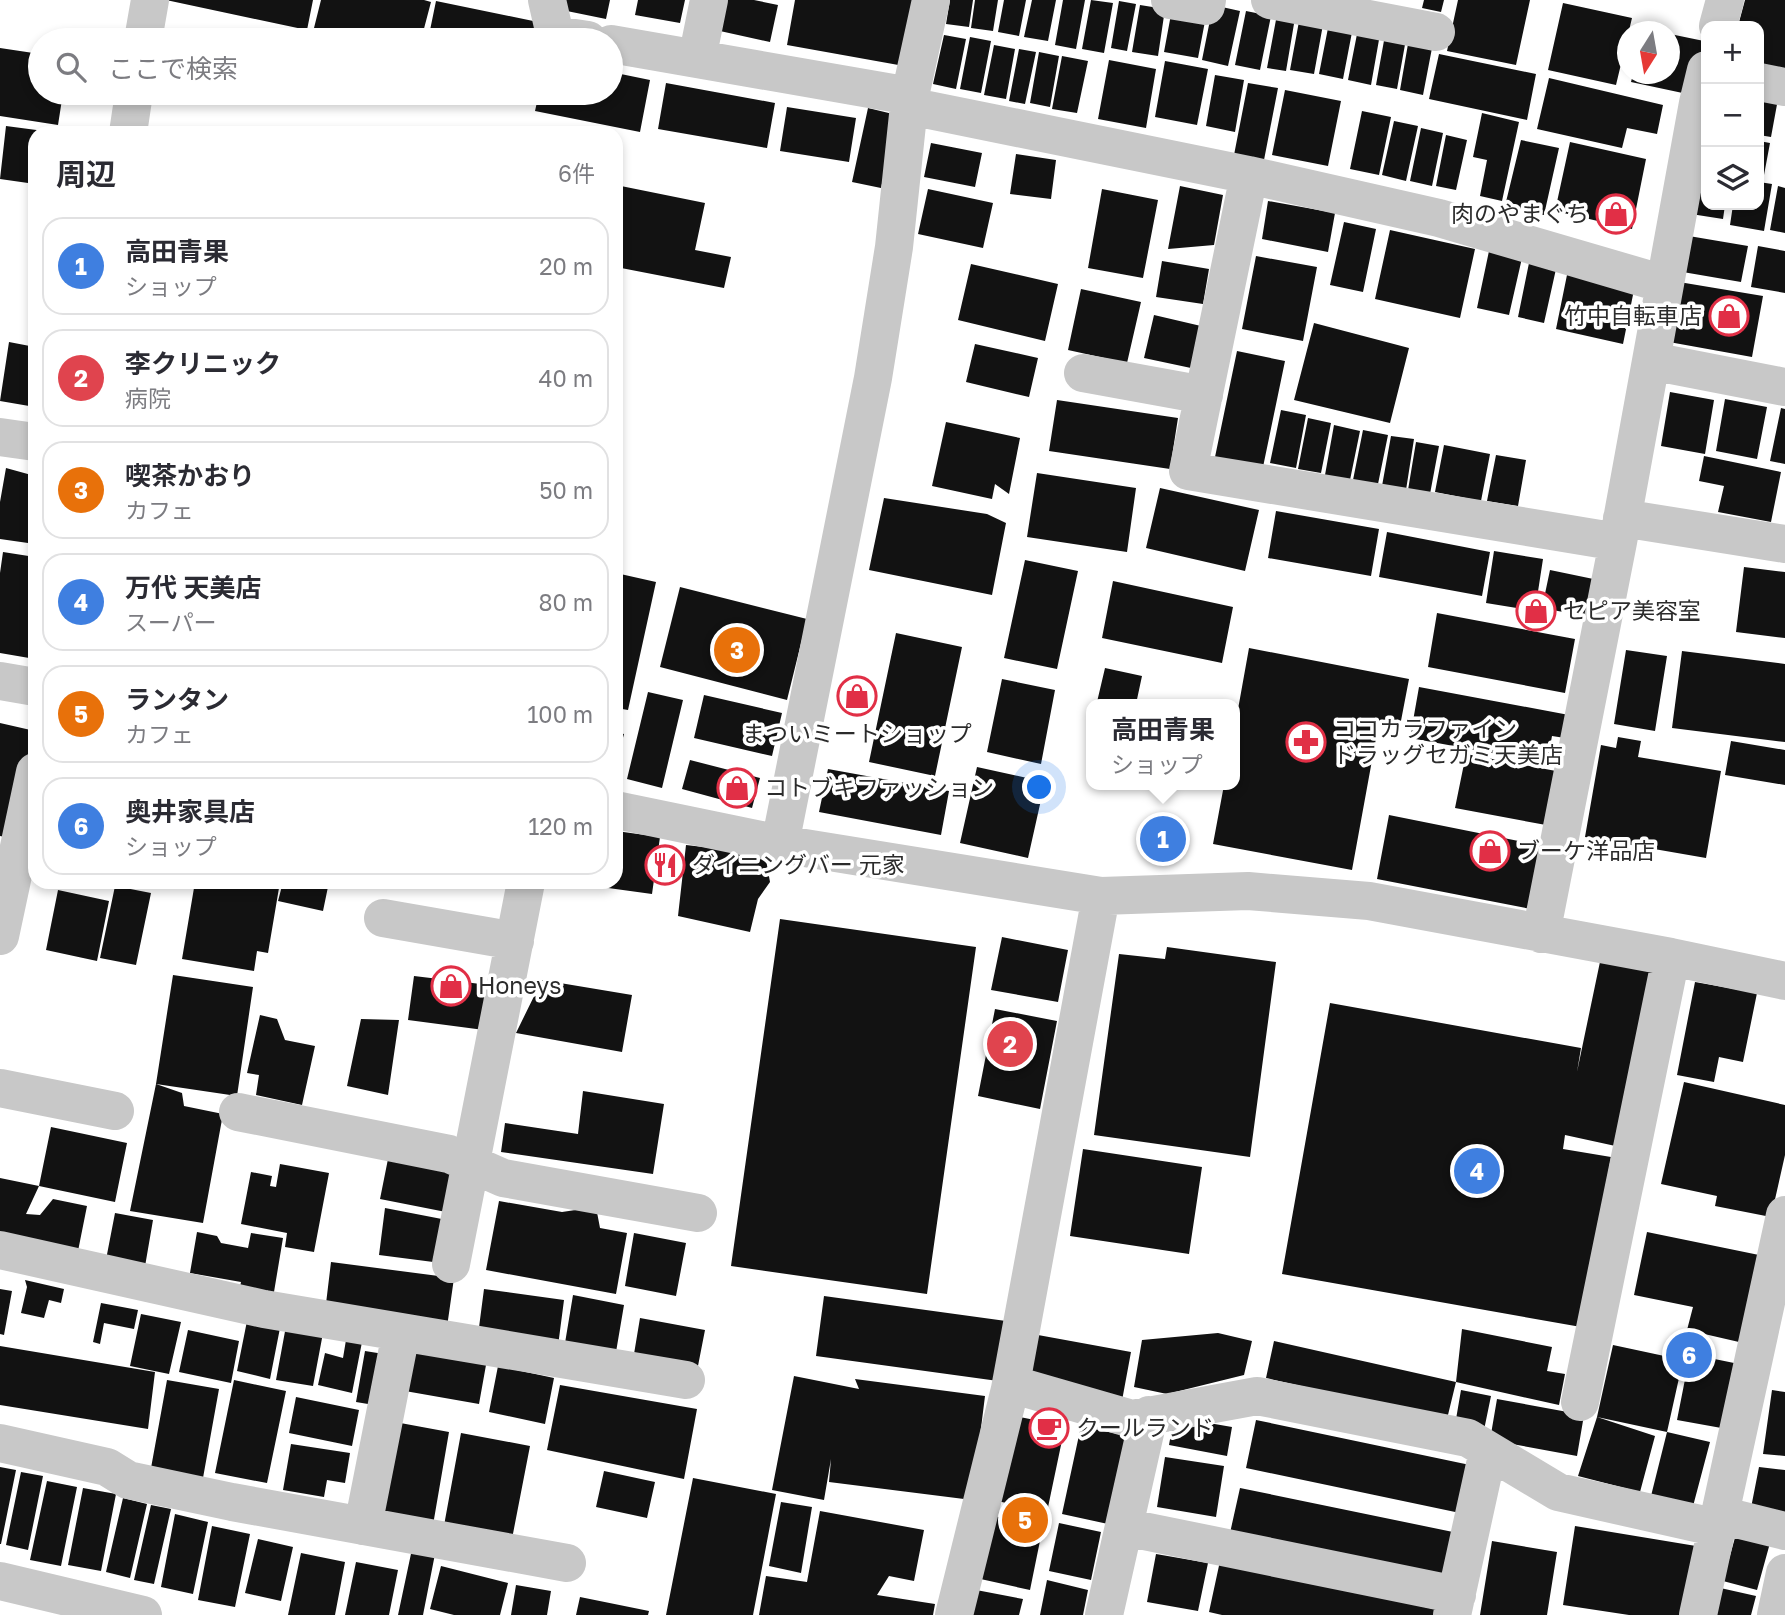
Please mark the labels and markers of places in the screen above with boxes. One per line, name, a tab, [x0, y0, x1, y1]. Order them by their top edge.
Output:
shop icon: 肉のやまぐち	[1595, 193, 1637, 235]
place label: 肉のやまぐち	[1451, 199, 1589, 227]
shop icon: 竹中自転車店	[1708, 295, 1750, 337]
place label: 竹中自転車店	[1564, 301, 1702, 329]
shop icon: セピア美容室	[1515, 590, 1557, 632]
place label: セピア美容室	[1563, 596, 1701, 624]
pin: 3	[714, 624, 760, 676]
shop icon: まついミートショップ	[836, 675, 878, 717]
place label: ココカラファイン ドラッグセガミ天美店	[1333, 714, 1563, 768]
place label: まついミートショップ	[742, 719, 972, 747]
pharmacy icon: ココカラファイン ドラッグセガミ天美店	[1285, 721, 1327, 763]
shop icon: コトブキファッション	[716, 767, 758, 809]
place label: コトブキファッション	[764, 773, 994, 801]
pin: 1	[1140, 813, 1186, 865]
shop icon: ブーケ洋品店	[1469, 830, 1511, 872]
place label: ブーケ洋品店	[1517, 836, 1655, 864]
restaurant icon: ダイニングバー 元家	[644, 844, 686, 886]
place label: ダイニングバー 元家	[692, 850, 905, 878]
shop icon: Honeys	[430, 965, 472, 1007]
place label: Honeys	[478, 971, 561, 999]
pin: 2	[987, 1018, 1033, 1070]
pin: 4	[1454, 1145, 1500, 1197]
pin: 6	[1666, 1329, 1712, 1381]
cafe icon: クールランド	[1028, 1407, 1070, 1449]
place label: クールランド	[1076, 1413, 1214, 1441]
pin: 5	[1002, 1494, 1048, 1546]

